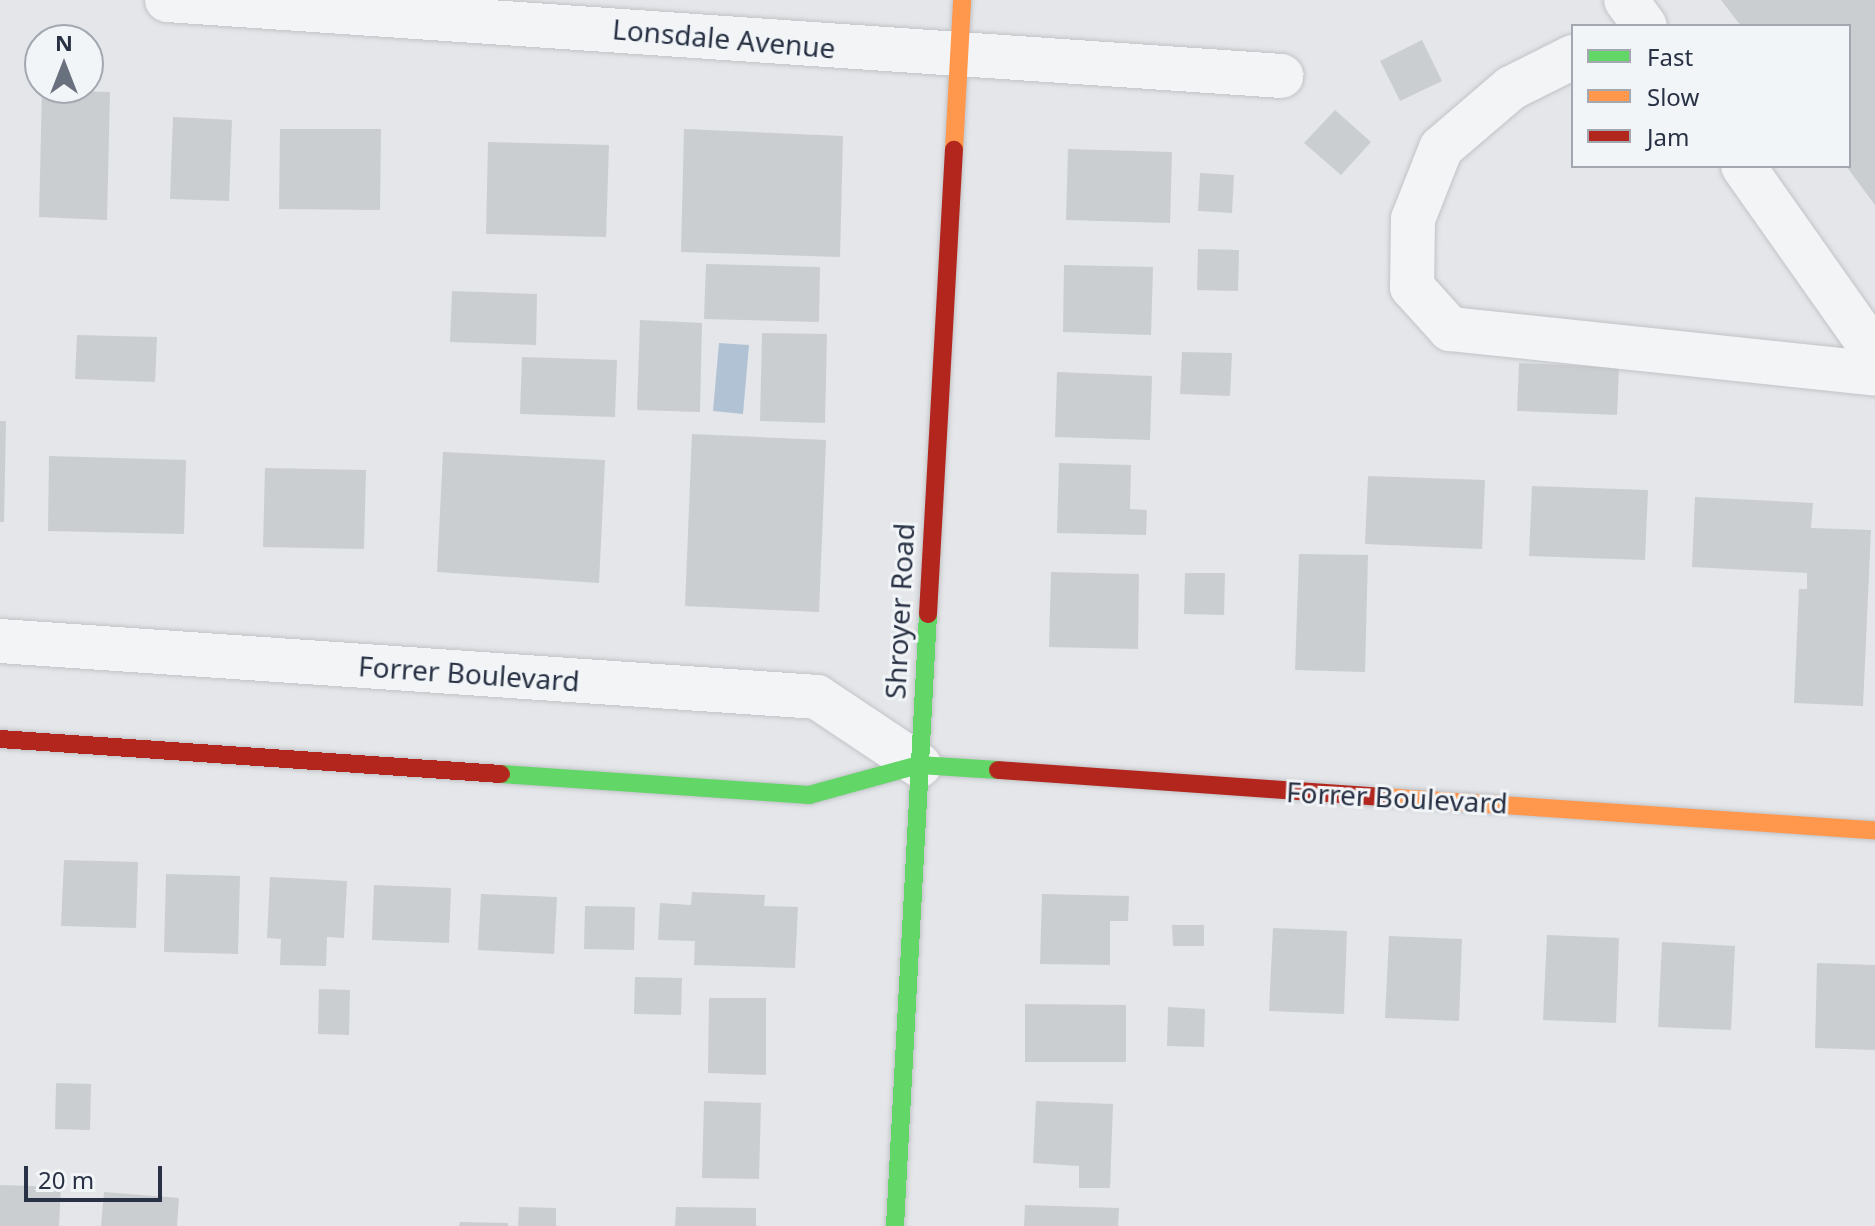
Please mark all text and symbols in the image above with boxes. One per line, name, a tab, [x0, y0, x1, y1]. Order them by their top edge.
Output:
street label: Lonsdale Avenue	[611, 12, 837, 64]
north arrow	[24, 24, 104, 104]
legend	[1571, 24, 1851, 168]
text: N	[55, 27, 73, 57]
text: Fast	[1647, 40, 1693, 73]
text: Slow	[1647, 80, 1699, 113]
text: Jam	[1647, 120, 1689, 153]
street label: Shroyer Road	[878, 522, 920, 700]
street label: Forrer Boulevard	[357, 649, 581, 697]
street label: Forrer Boulevard	[1285, 774, 1509, 820]
scale bar	[28, 1150, 166, 1200]
text: 20 m	[38, 1163, 94, 1196]

